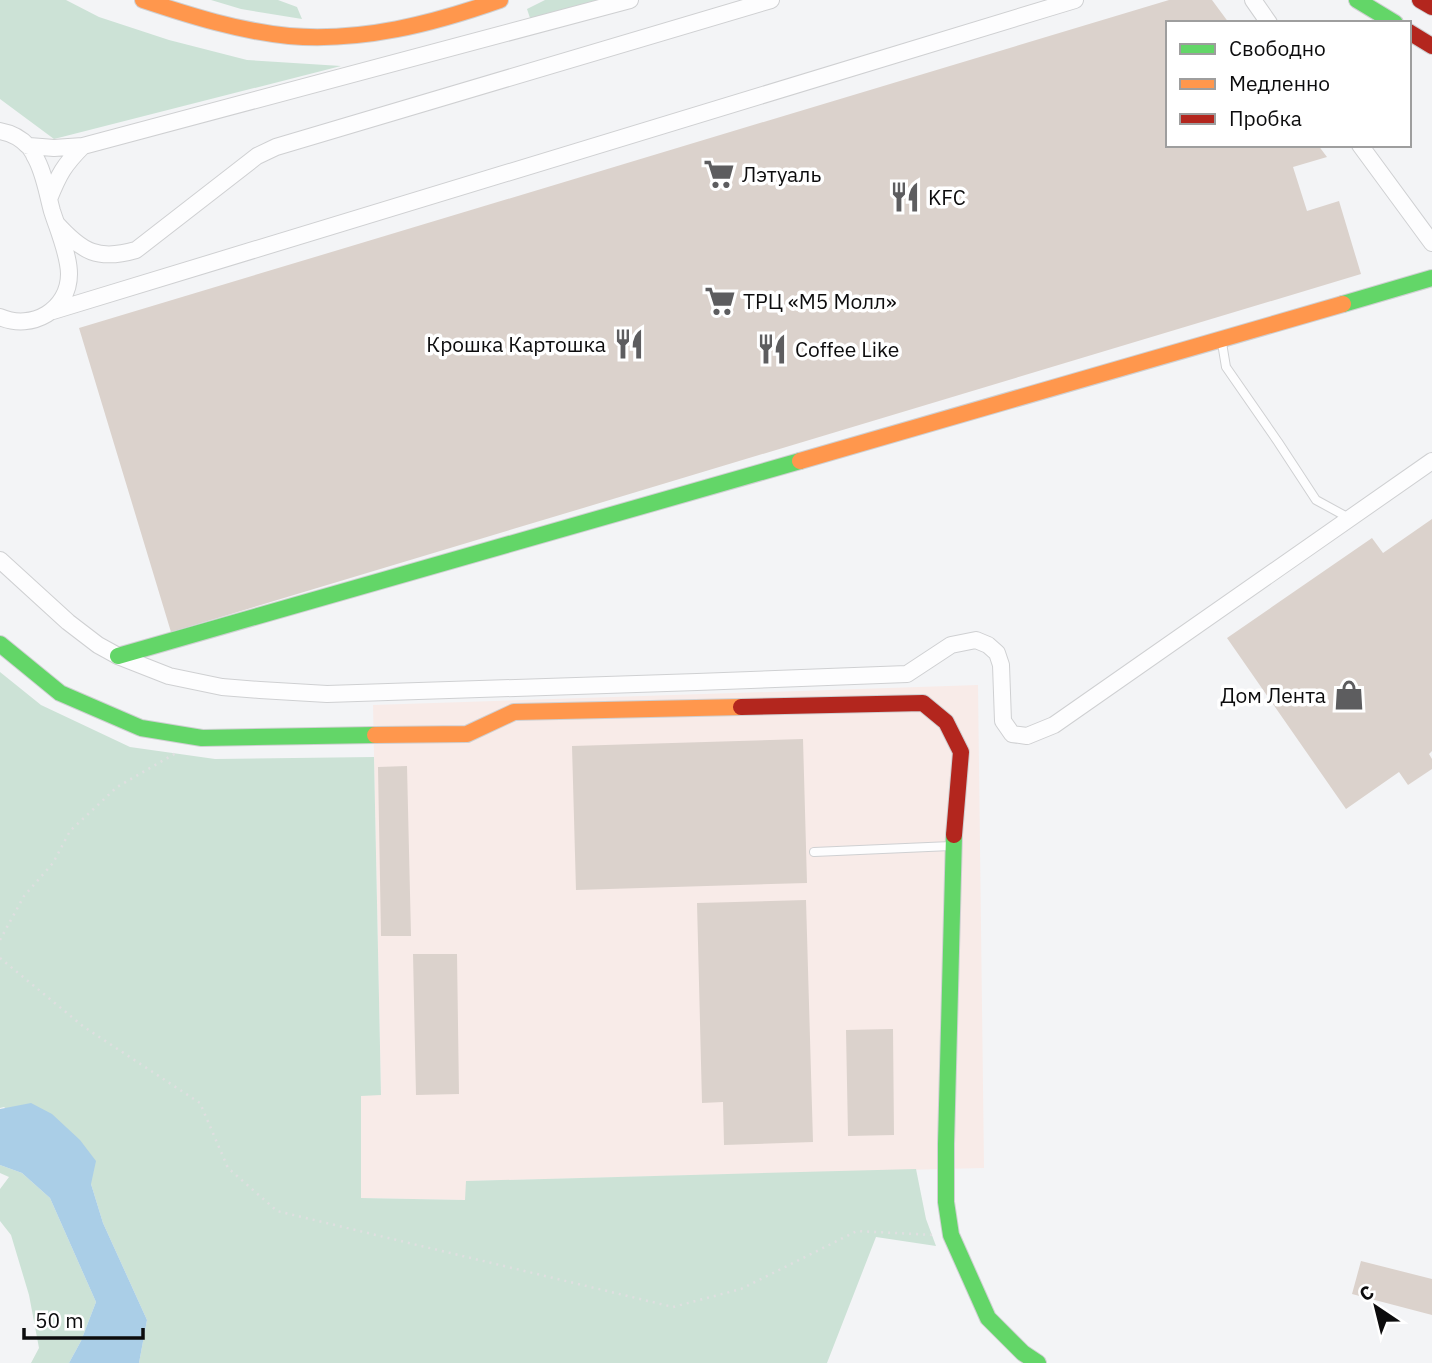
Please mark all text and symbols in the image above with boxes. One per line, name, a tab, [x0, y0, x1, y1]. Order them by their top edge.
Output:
legend	[1166, 21, 1411, 147]
text: Свободно	[1229, 34, 1326, 62]
text: Медленно	[1229, 69, 1330, 97]
text: Пробка	[1229, 104, 1302, 132]
supermarket icon: Лэтуаль	[702, 157, 736, 191]
place label: Лэтуаль	[742, 160, 821, 188]
restaurant icon: KFC	[888, 180, 922, 214]
place label: KFC	[928, 183, 966, 211]
supermarket icon: ТРЦ «М5 Молл»	[703, 284, 737, 318]
place label: ТРЦ «М5 Молл»	[743, 287, 897, 315]
restaurant icon: Крошка Картошка	[612, 327, 646, 361]
place label: Крошка Картошка	[426, 330, 606, 358]
restaurant icon: Coffee Like	[755, 332, 789, 366]
place label: Coffee Like	[795, 335, 899, 363]
shop icon: Дом Лента	[1332, 678, 1366, 712]
place label: Дом Лента	[1220, 681, 1326, 709]
north arrow	[1341, 1272, 1411, 1342]
text: С	[1354, 1280, 1378, 1306]
scale bar	[24, 1296, 144, 1340]
text: 50 m	[35, 1306, 84, 1334]

